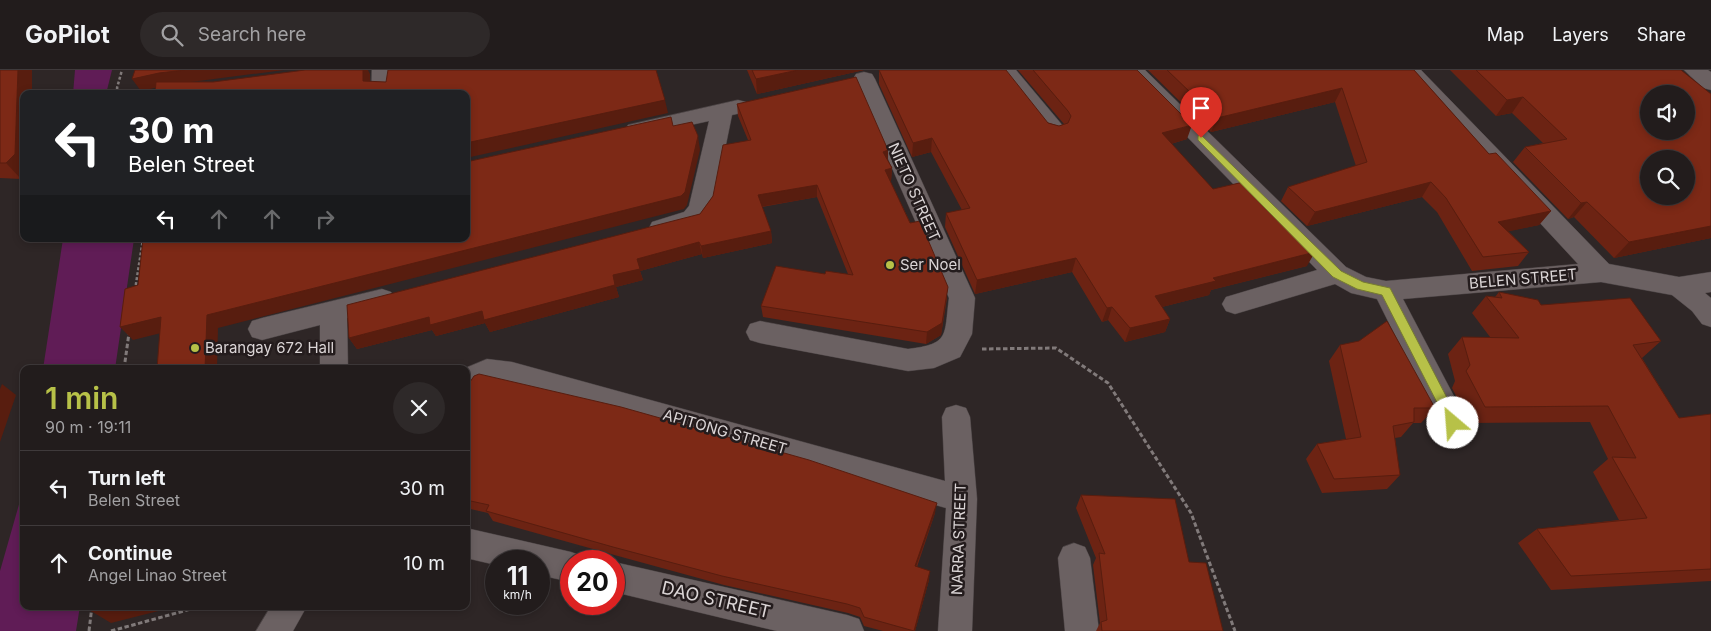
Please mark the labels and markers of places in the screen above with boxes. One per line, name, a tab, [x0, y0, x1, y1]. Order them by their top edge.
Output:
pin	[1180, 87, 1222, 138]
place label: Ser Noel	[900, 255, 961, 274]
marker: Ser Noel	[884, 259, 896, 271]
place label: Barangay 672 Hall	[205, 338, 334, 357]
marker: Barangay 672 Hall	[189, 342, 201, 354]

